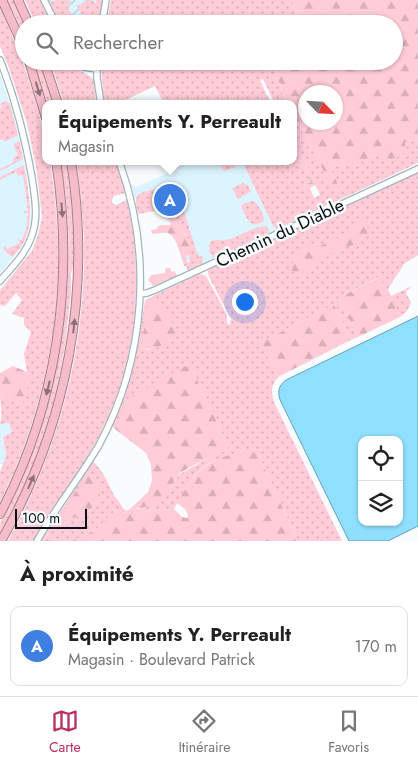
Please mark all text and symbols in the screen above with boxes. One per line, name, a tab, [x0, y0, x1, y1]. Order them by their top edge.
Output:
search box	[15, 15, 403, 70]
icon: search	[33, 29, 61, 57]
text: Rechercher	[73, 29, 164, 56]
one-way arrow	[35, 82, 43, 97]
north arrow	[298, 85, 343, 130]
popup	[42, 100, 297, 165]
text: Équipements Y. Perreault	[58, 108, 281, 135]
text: Magasin	[58, 135, 115, 158]
pin: A	[154, 181, 186, 219]
street label: Chemin du Diable	[212, 192, 348, 274]
one-way arrow	[58, 202, 66, 218]
your location	[232, 289, 258, 315]
one-way arrow	[70, 317, 78, 333]
one-way arrow	[44, 381, 52, 396]
map controls	[358, 436, 403, 526]
button: locate	[358, 436, 403, 481]
one-way arrow	[28, 475, 36, 489]
button: layers	[358, 481, 403, 526]
scale bar	[15, 506, 88, 529]
text: 100 m	[22, 508, 60, 528]
text: À proximité	[20, 559, 134, 589]
text: Équipements Y. Perreault	[68, 621, 291, 648]
text: A	[31, 635, 43, 658]
text: 170 m	[355, 635, 397, 658]
text: Magasin · Boulevard Patrick	[68, 648, 255, 671]
tab: Carte	[49, 707, 81, 757]
tab: Itinéraire	[178, 707, 230, 757]
tab: Favoris	[328, 707, 369, 757]

